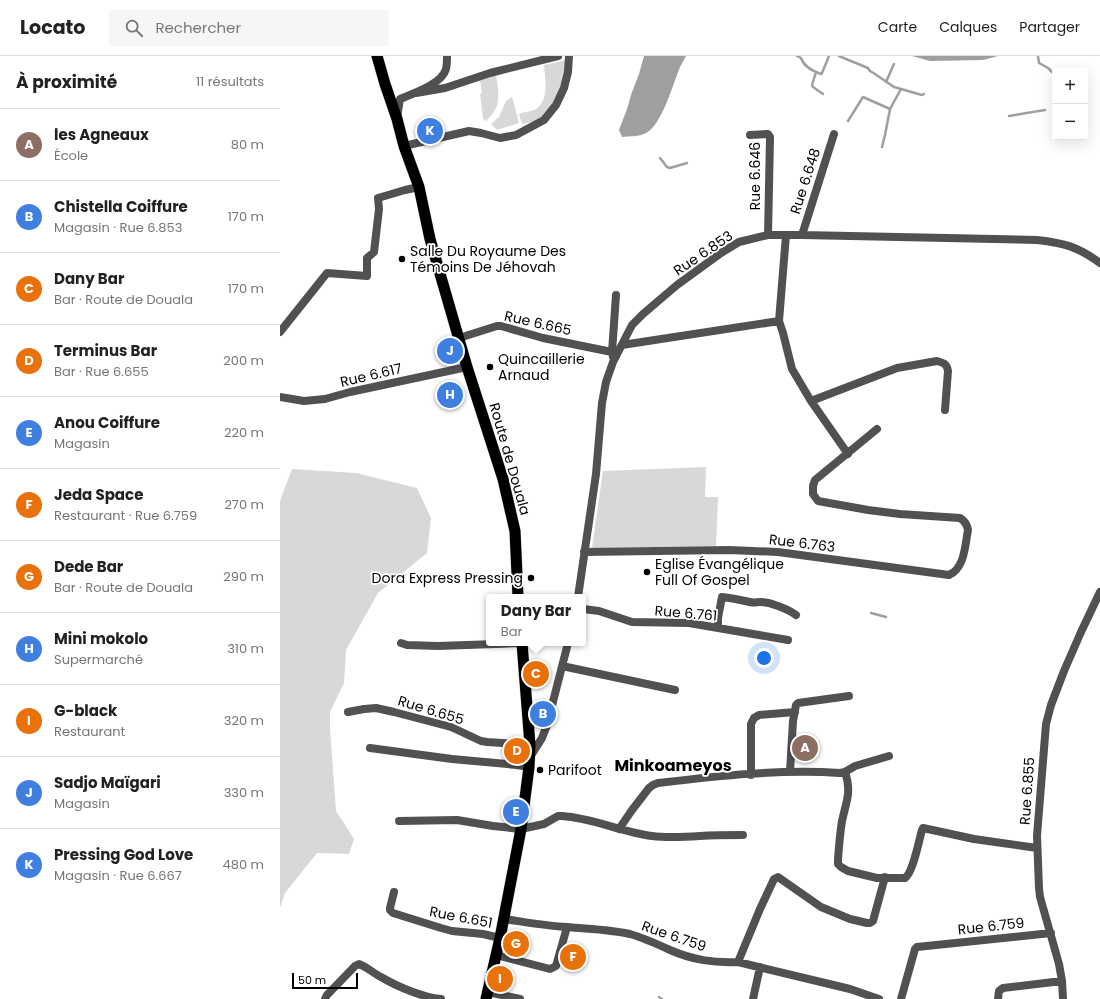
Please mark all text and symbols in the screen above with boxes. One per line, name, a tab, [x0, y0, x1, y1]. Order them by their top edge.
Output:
search box	[109, 10, 389, 46]
text: Locato	[20, 14, 85, 41]
icon: search	[123, 17, 145, 39]
text: Rechercher	[155, 17, 241, 38]
text: Carte	[878, 17, 917, 37]
text: Calques	[939, 17, 997, 37]
text: Partager	[1019, 17, 1080, 37]
map controls	[1052, 68, 1088, 140]
button: +	[1052, 68, 1088, 104]
text: À proximité	[16, 70, 117, 94]
text: 11 résultats	[196, 72, 264, 91]
button: −	[1052, 104, 1088, 140]
pin: K	[417, 116, 443, 146]
text: les Agneaux	[54, 124, 149, 145]
text: A	[24, 135, 34, 154]
text: 80 m	[231, 135, 264, 154]
street label: Rue 6.646	[745, 142, 765, 210]
street label: Rue 6.648	[785, 145, 825, 217]
text: École	[54, 146, 88, 165]
text: Chistella Coiffure	[54, 196, 188, 217]
text: B	[25, 207, 33, 226]
text: 170 m	[228, 207, 264, 226]
text: Magasin · Rue 6.853	[54, 218, 182, 237]
street label: Rue 6.853	[669, 226, 737, 280]
place label: Salle Du Royaume Des Témoins De Jéhovah	[410, 241, 566, 277]
marker: Salle Du Royaume Des Témoins De Jéhovah	[397, 254, 407, 264]
text: Dany Bar	[54, 268, 124, 289]
text: C	[24, 279, 34, 298]
text: 170 m	[228, 279, 264, 298]
text: Bar · Route de Douala	[54, 290, 193, 309]
street label: Rue 6.665	[502, 306, 574, 340]
pin: J	[437, 336, 463, 366]
text: Terminus Bar	[54, 340, 157, 361]
place label: Quincaillerie Arnaud	[498, 349, 585, 385]
text: D	[24, 351, 34, 370]
text: 200 m	[223, 351, 264, 370]
street label: Rue 6.617	[338, 358, 404, 392]
text: Bar · Rue 6.655	[54, 362, 149, 381]
marker: Quincaillerie Arnaud	[485, 362, 495, 372]
pin: H	[437, 380, 463, 410]
street label: Route de Douala	[484, 400, 536, 518]
text: Anou Coiffure	[54, 412, 160, 433]
text: E	[25, 423, 33, 442]
text: 220 m	[224, 423, 264, 442]
text: Magasin	[54, 434, 110, 453]
text: Jeda Space	[54, 484, 143, 505]
text: F	[25, 495, 33, 514]
text: 270 m	[224, 495, 264, 514]
text: Restaurant · Rue 6.759	[54, 506, 197, 525]
street label: Rue 6.763	[768, 529, 836, 557]
place label: Eglise Évangélique Full Of Gospel	[655, 554, 784, 590]
text: Dede Bar	[54, 556, 123, 577]
text: G	[24, 567, 34, 586]
text: 290 m	[223, 567, 264, 586]
marker: Eglise Évangélique Full Of Gospel	[642, 567, 652, 577]
place label: Dora Express Pressing	[372, 568, 523, 588]
marker: Dora Express Pressing	[526, 573, 536, 583]
text: Bar · Route de Douala	[54, 578, 193, 597]
popup	[486, 594, 586, 646]
text: Dany Bar	[501, 600, 571, 621]
street label: Rue 6.761	[654, 600, 718, 626]
text: Bar	[501, 622, 522, 641]
text: Mini mokolo	[54, 628, 148, 649]
text: H	[24, 639, 34, 658]
text: 310 m	[227, 639, 264, 658]
your location	[754, 648, 774, 668]
text: Supermarché	[54, 650, 143, 669]
pin: C	[523, 659, 549, 689]
street label: Rue 6.655	[395, 690, 467, 730]
pin: B	[530, 699, 556, 729]
text: G-black	[54, 700, 117, 721]
text: I	[27, 711, 31, 730]
text: 320 m	[224, 711, 264, 730]
text: Restaurant	[54, 722, 125, 741]
pin: A	[792, 733, 818, 763]
pin: D	[504, 736, 530, 766]
district label: Minkoameyos	[614, 754, 732, 777]
street label: Rue 6.855	[1015, 756, 1039, 826]
place label: Parifoot	[548, 760, 602, 780]
marker: Parifoot	[535, 765, 545, 775]
text: Sadjo Maïgari	[54, 772, 161, 793]
text: J	[25, 783, 33, 802]
text: 330 m	[224, 783, 264, 802]
text: Magasin	[54, 794, 110, 813]
pin: E	[503, 797, 529, 827]
text: Pressing God Love	[54, 844, 193, 865]
text: K	[24, 855, 34, 874]
text: 480 m	[223, 855, 264, 874]
text: Magasin · Rue 6.667	[54, 866, 182, 885]
street label: Rue 6.651	[428, 901, 494, 933]
street label: Rue 6.759	[957, 913, 1025, 939]
street label: Rue 6.759	[639, 916, 709, 956]
pin: G	[503, 929, 529, 959]
pin: F	[560, 942, 586, 972]
pin: I	[487, 964, 513, 994]
scale bar	[292, 971, 358, 990]
text: 50 m	[298, 972, 326, 988]

